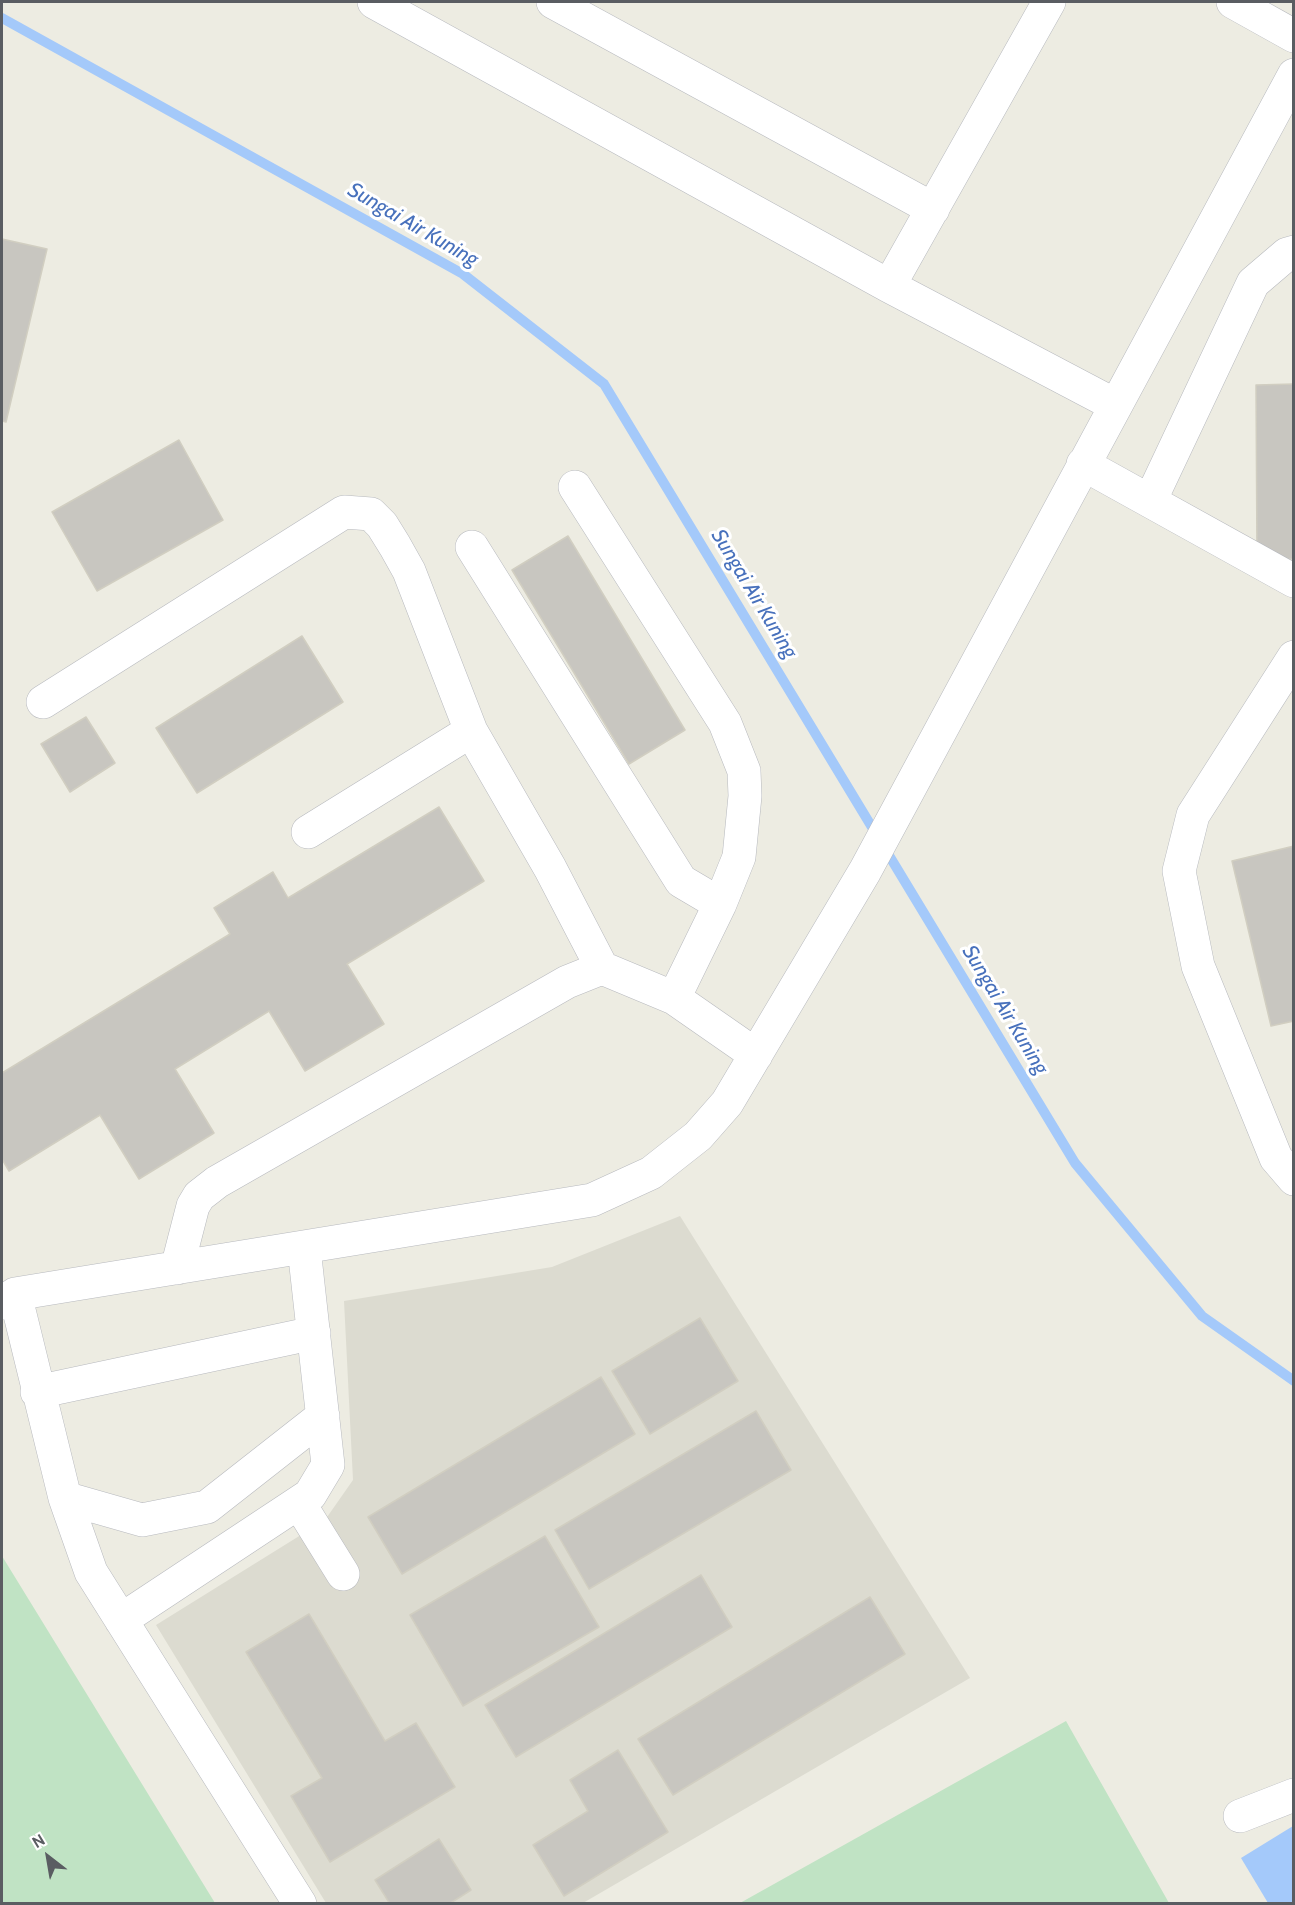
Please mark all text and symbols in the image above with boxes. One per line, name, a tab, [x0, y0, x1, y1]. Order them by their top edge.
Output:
water label: Sungai Air Kuning	[343, 178, 483, 272]
water label: Sungai Air Kuning	[706, 525, 802, 663]
water label: Sungai Air Kuning	[957, 941, 1053, 1079]
north arrow	[18, 1827, 78, 1887]
text: N	[29, 1830, 48, 1852]

